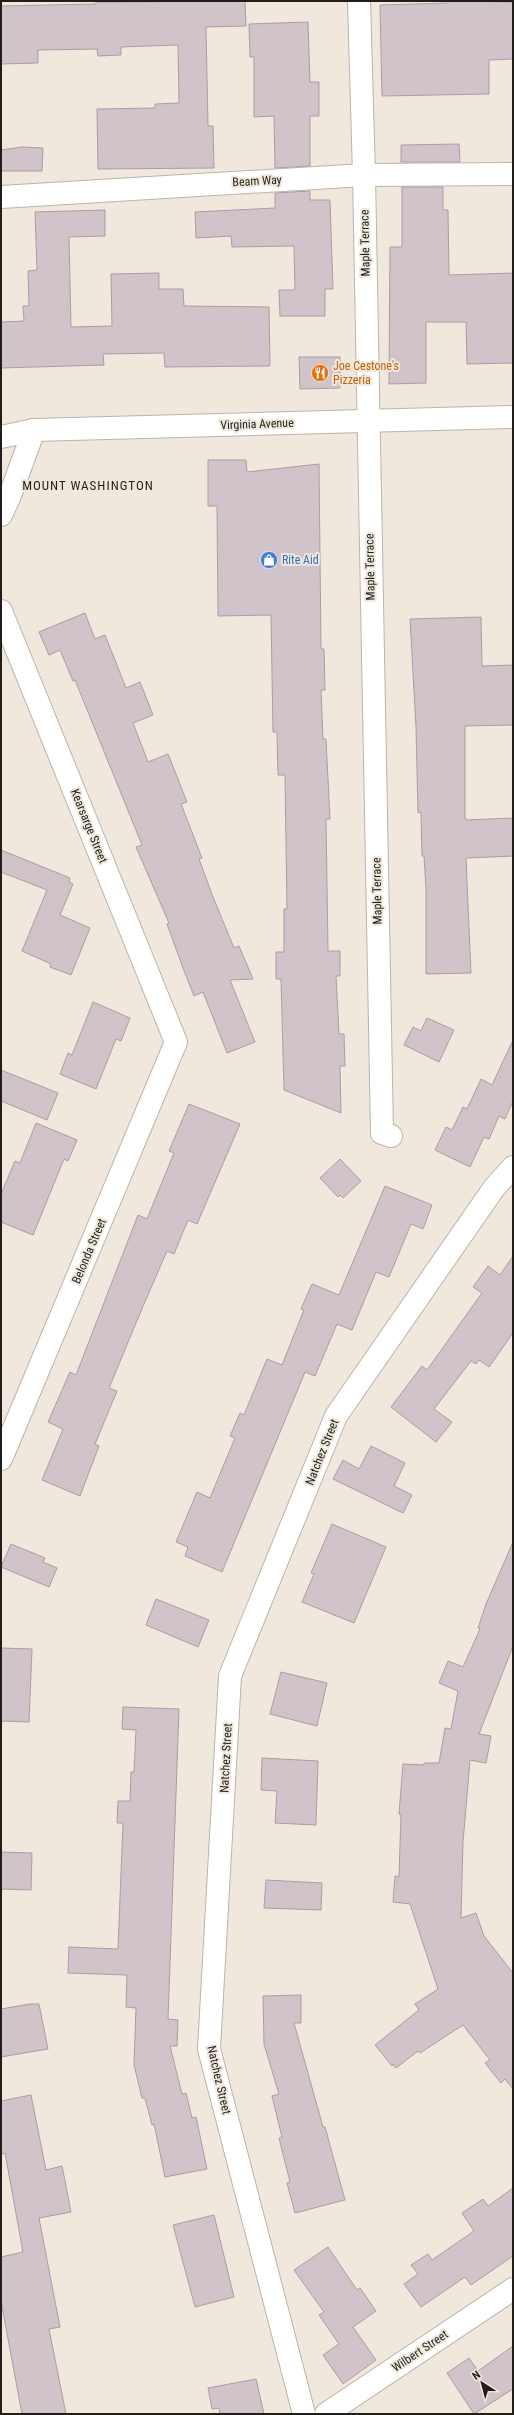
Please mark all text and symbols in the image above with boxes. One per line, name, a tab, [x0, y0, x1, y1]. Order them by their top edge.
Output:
street label: Beam Way	[232, 173, 282, 189]
street label: Maple Terrace	[357, 209, 373, 277]
place label: Joe Cestone's Pizzeria	[333, 359, 399, 387]
restaurant icon: Joe Cestone's Pizzeria	[310, 363, 330, 383]
street label: Virginia Avenue	[220, 416, 294, 432]
district label: MOUNT WASHINGTON	[22, 478, 154, 493]
street label: Maple Terrace	[362, 533, 378, 601]
shop icon: Rite Aid	[259, 550, 279, 570]
place label: Rite Aid	[282, 553, 319, 567]
street label: Kearsarge Street	[68, 787, 110, 865]
street label: Maple Terrace	[369, 857, 385, 925]
street label: Belonda Street	[69, 1216, 109, 1286]
street label: Natchez Street	[302, 1417, 342, 1487]
street label: Natchez Street	[217, 1722, 235, 1793]
street label: Natchez Street	[204, 2044, 234, 2116]
street label: Wilbert Street	[389, 2327, 451, 2375]
north arrow	[462, 2363, 502, 2403]
text: N	[470, 2368, 483, 2383]

